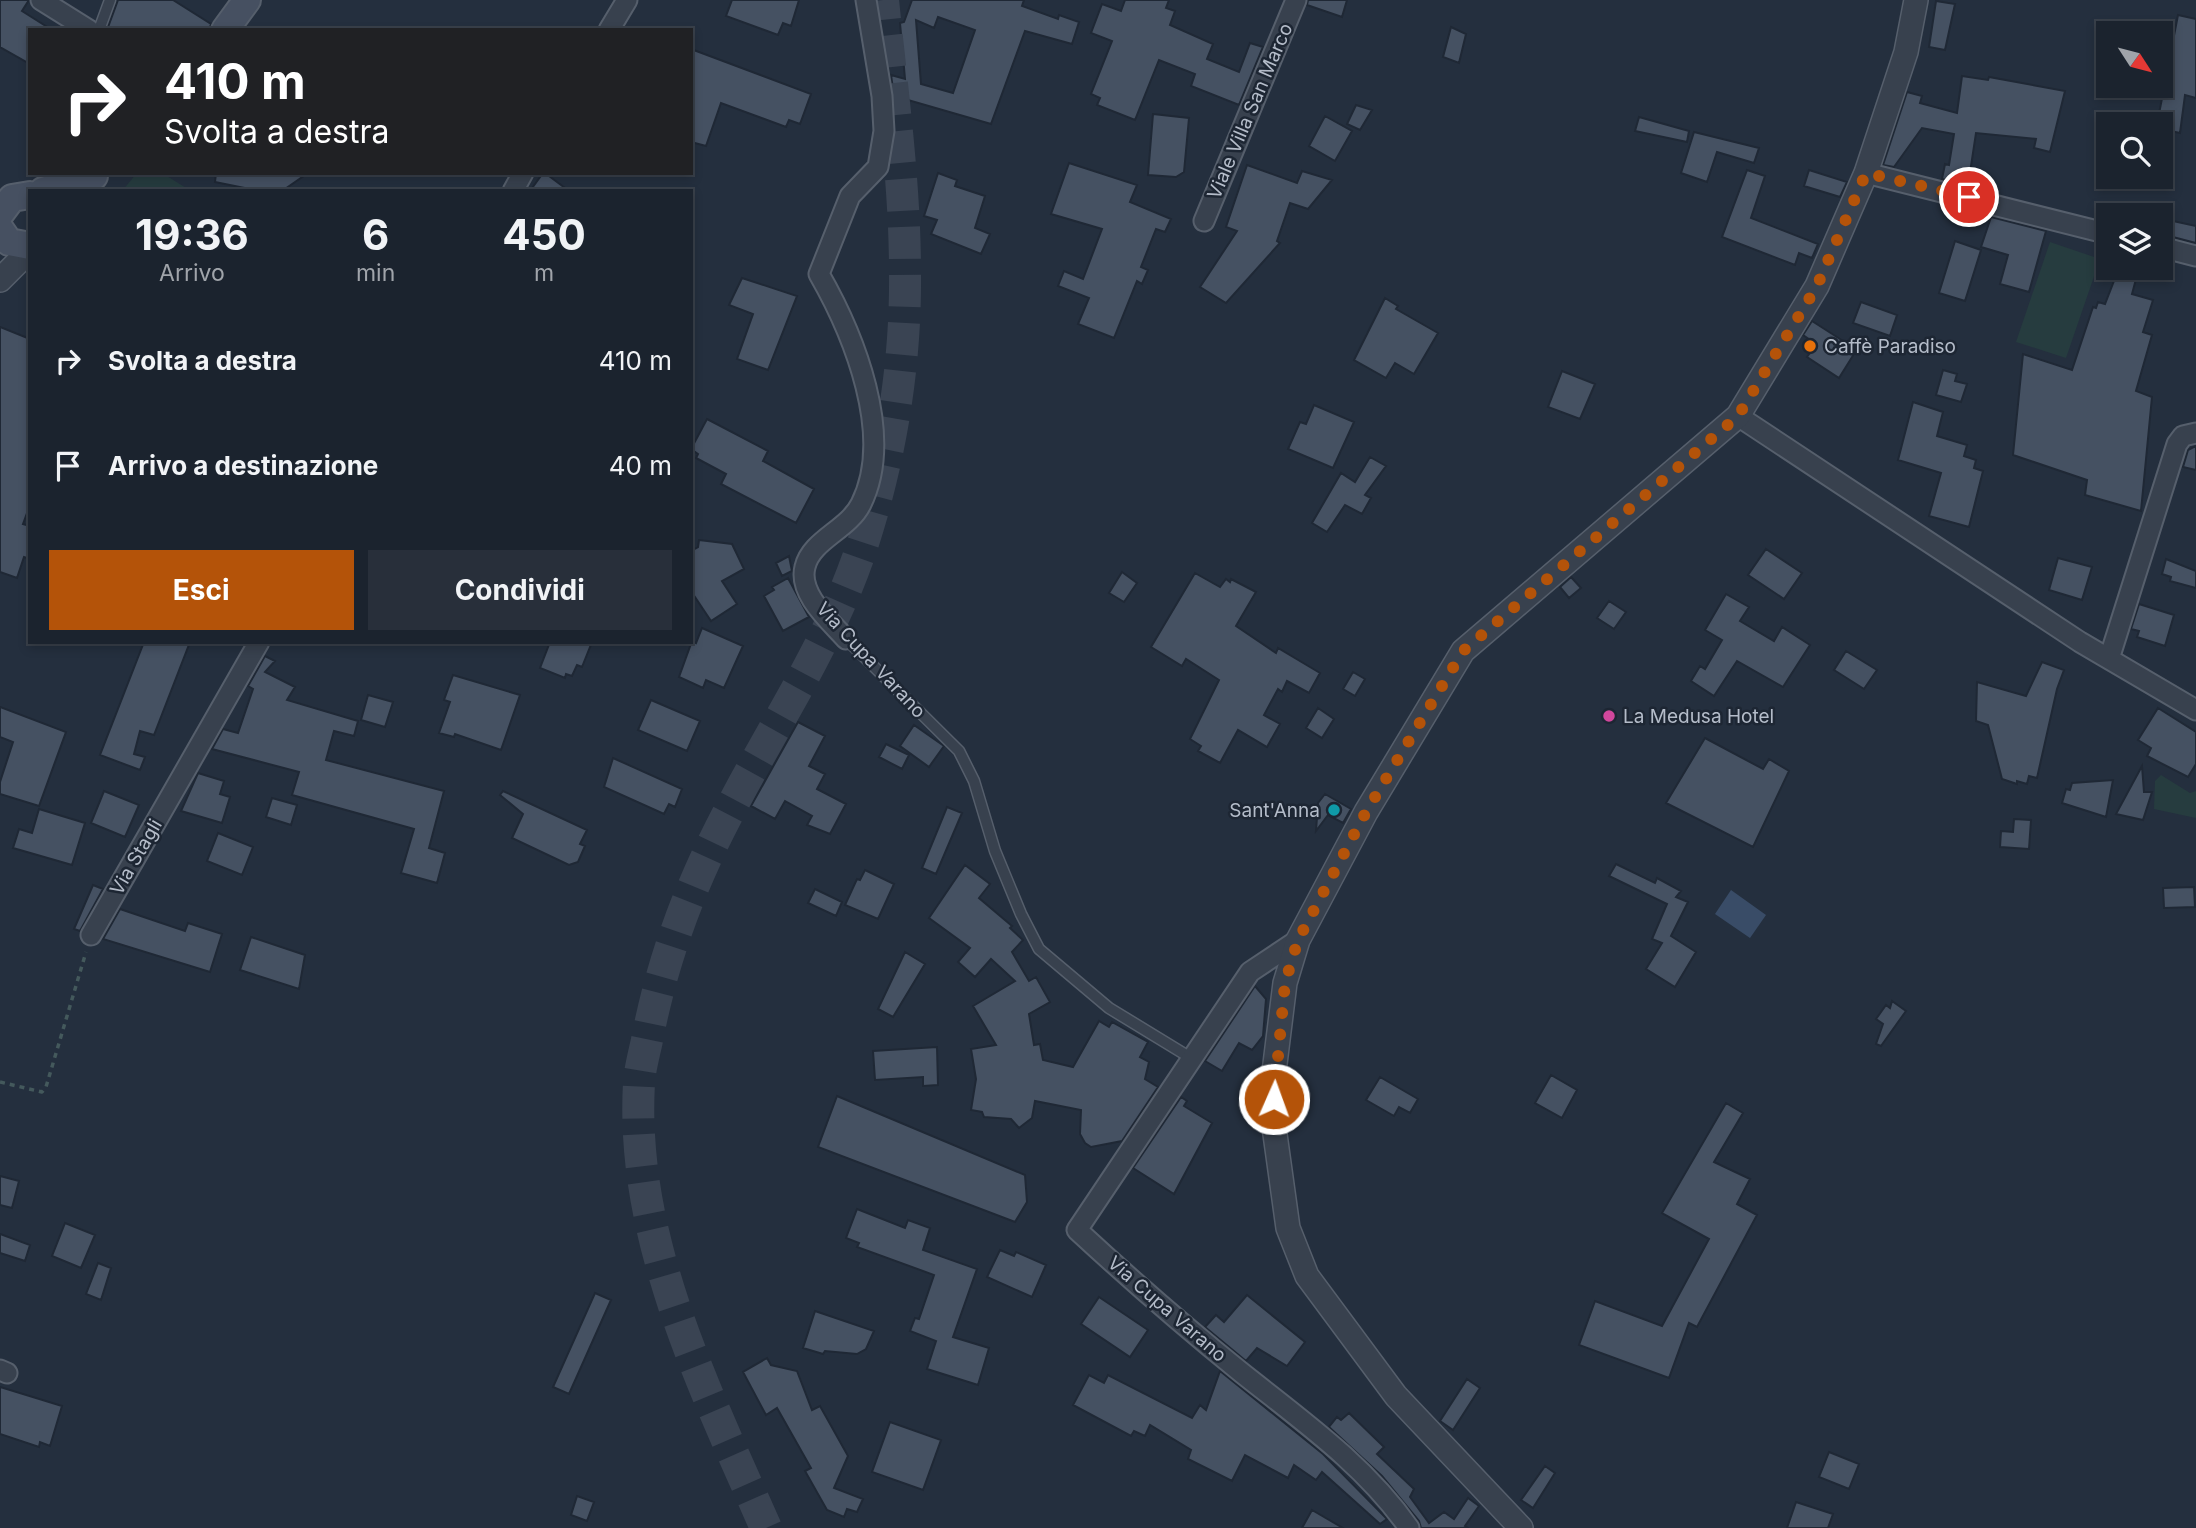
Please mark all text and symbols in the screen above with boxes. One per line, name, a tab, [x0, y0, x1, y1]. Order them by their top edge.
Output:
street label: Viale Villa San Marco	[1203, 20, 1297, 202]
north arrow	[2096, 21, 2174, 98]
map controls	[2096, 21, 2173, 280]
text: 410 m	[164, 52, 306, 111]
icon: right	[49, 56, 140, 147]
text: Svolta a destra	[164, 112, 389, 151]
button: search	[2096, 112, 2173, 189]
pin	[1939, 167, 1999, 227]
icon: arrive	[1950, 178, 1988, 216]
button: layers	[2096, 203, 2173, 280]
text: 19:36	[135, 209, 249, 260]
text: 6	[362, 209, 389, 260]
text: 450	[502, 209, 586, 260]
text: Arrivo	[159, 259, 225, 287]
text: min	[356, 259, 395, 287]
text: m	[534, 259, 554, 287]
place label: Caffè Paradiso	[1824, 335, 1956, 358]
marker: Caffè Paradiso	[1802, 338, 1818, 354]
icon: right	[49, 342, 87, 380]
text: Svolta a destra	[108, 345, 297, 376]
text: 410 m	[599, 345, 672, 376]
icon: arrive	[49, 447, 87, 485]
text: Arrivo a destinazione	[108, 450, 378, 481]
text: 40 m	[609, 450, 672, 481]
button: Esci	[49, 550, 354, 630]
button: Condividi	[368, 550, 672, 630]
street label: Via Cupa Varano	[811, 597, 931, 723]
place label: La Medusa Hotel	[1623, 705, 1774, 728]
marker: La Medusa Hotel	[1601, 708, 1617, 724]
place label: Sant'Anna	[1229, 799, 1320, 822]
marker: Sant'Anna	[1326, 802, 1342, 818]
street label: Via Stagli	[105, 815, 167, 899]
position arrow	[1237, 1062, 1311, 1136]
street label: Via Cupa Varano	[1103, 1251, 1231, 1367]

